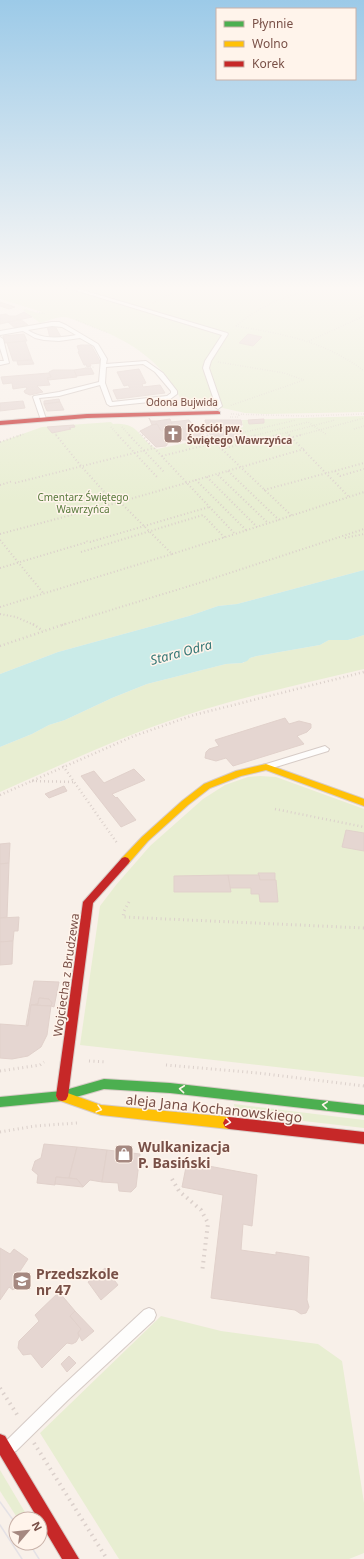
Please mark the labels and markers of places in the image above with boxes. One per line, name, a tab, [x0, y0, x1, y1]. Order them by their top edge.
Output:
place label: Kościół pw. Świętego Wawrzyńca	[187, 421, 292, 447]
church icon: Kościół pw. Świętego Wawrzyńca	[162, 423, 184, 445]
place label: Wulkanizacja P. Basiński	[138, 1137, 230, 1172]
shop icon: Wulkanizacja P. Basiński	[113, 1143, 135, 1165]
place label: Przedszkole nr 47	[36, 1264, 119, 1299]
school or university icon: Przedszkole nr 47	[11, 1270, 33, 1292]

